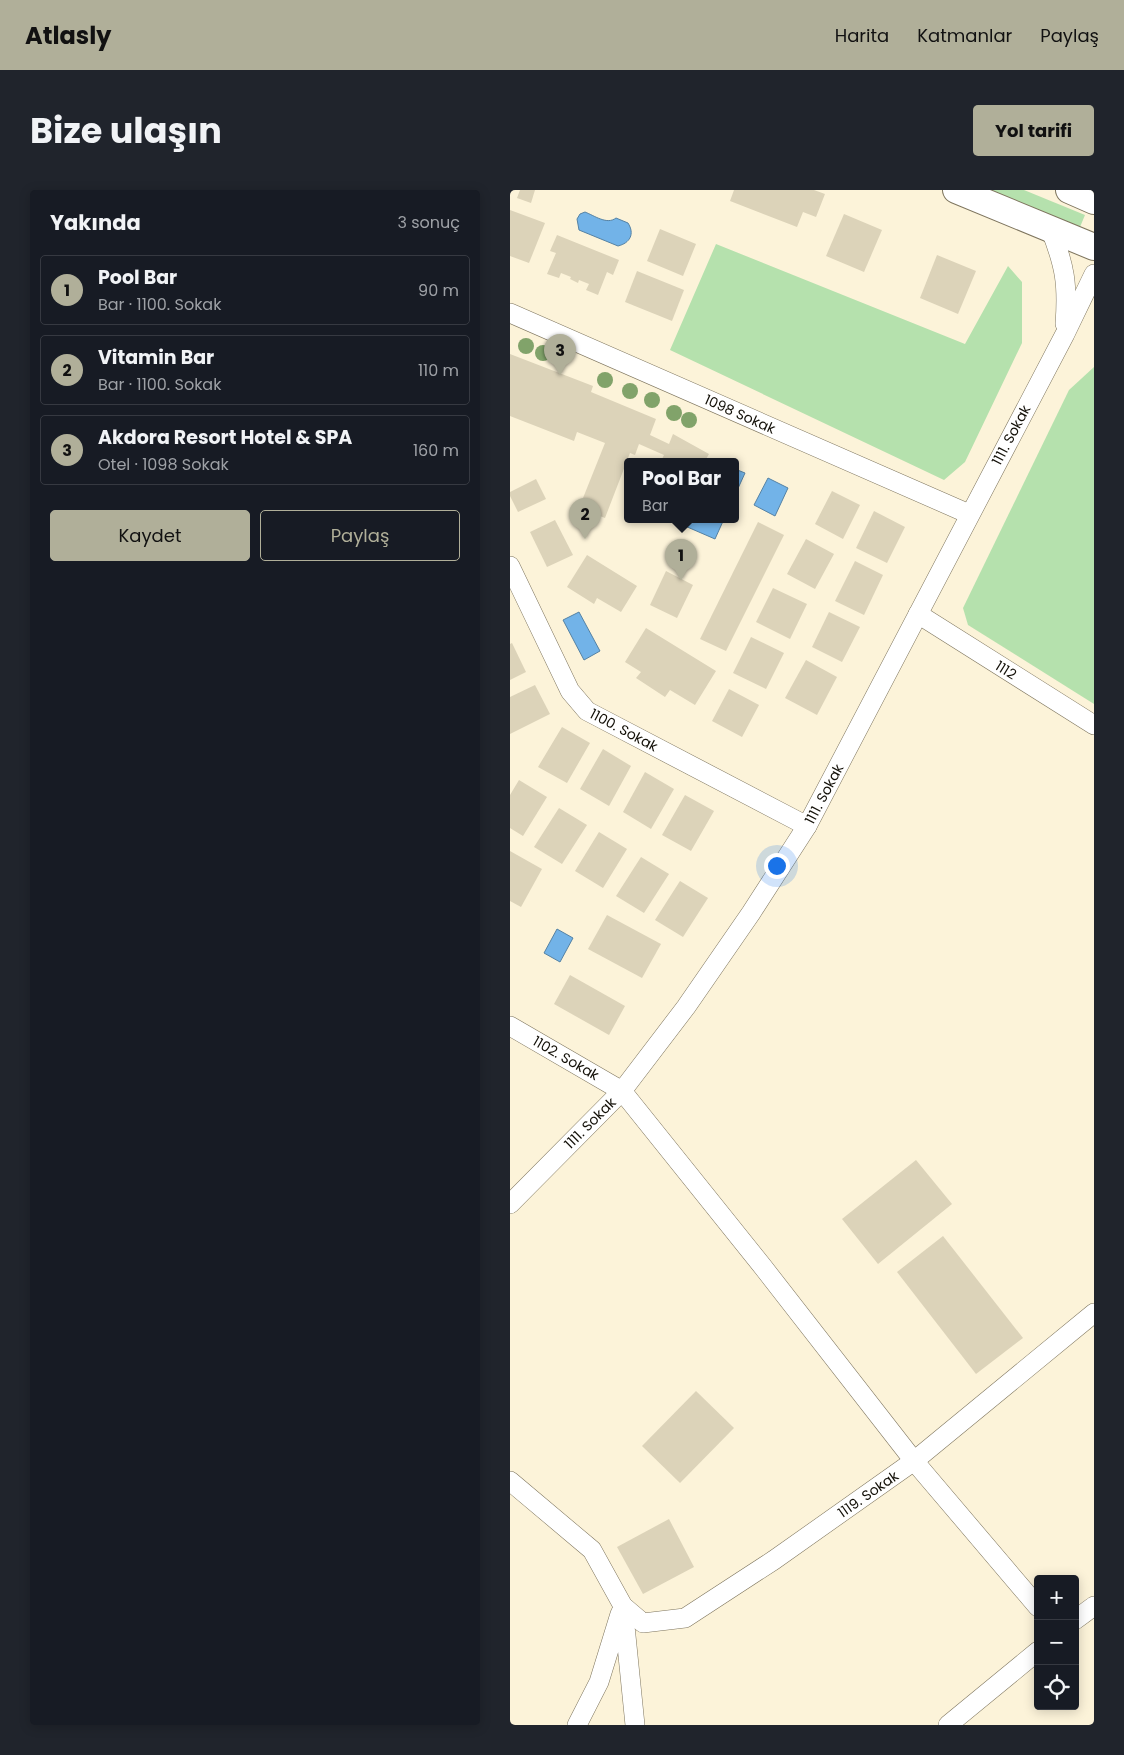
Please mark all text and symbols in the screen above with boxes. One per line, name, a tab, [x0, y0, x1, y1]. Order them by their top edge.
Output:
text: Atlasly	[25, 19, 111, 52]
text: Harita	[835, 23, 889, 48]
text: Katmanlar	[917, 23, 1012, 48]
text: Paylaş	[1040, 23, 1099, 48]
button: Yol tarifi	[973, 105, 1094, 156]
text: Bize ulaşın	[30, 106, 222, 155]
text: Yakında	[50, 208, 141, 237]
text: 3 sonuç	[398, 211, 460, 234]
text: Pool Bar	[98, 264, 177, 291]
text: 1	[64, 279, 70, 302]
text: 90 m	[418, 279, 459, 302]
text: Bar · 1100. Sokak	[98, 293, 221, 316]
pin: 3	[544, 334, 576, 375]
text: Vitamin Bar	[98, 344, 214, 371]
text: 2	[62, 359, 72, 382]
text: 110 m	[418, 359, 459, 382]
text: Bar · 1100. Sokak	[98, 373, 221, 396]
street label: 1098 Sokak	[701, 389, 779, 439]
street label: 1111. Sokak	[987, 401, 1036, 469]
text: Akdora Resort Hotel & SPA	[98, 424, 352, 451]
text: 3	[62, 439, 72, 462]
text: 160 m	[413, 439, 459, 462]
text: Otel · 1098 Sokak	[98, 453, 229, 476]
popup	[624, 458, 739, 523]
text: Pool Bar	[642, 465, 721, 492]
text: Bar	[642, 494, 668, 517]
pin: 2	[569, 498, 601, 539]
button: Kaydet	[50, 510, 250, 561]
button: Paylaş	[260, 510, 460, 561]
pin: 1	[665, 539, 697, 580]
street label: 1112	[992, 656, 1020, 684]
street label: 1100. Sokak	[587, 704, 662, 757]
street label: 1111. Sokak	[800, 760, 849, 828]
your location	[764, 853, 790, 879]
street label: 1102. Sokak	[529, 1031, 604, 1085]
street label: 1111. Sokak	[560, 1092, 621, 1153]
street label: 1119. Sokak	[834, 1465, 903, 1522]
map controls	[1034, 1575, 1079, 1710]
button: +	[1034, 1575, 1079, 1620]
button: −	[1034, 1620, 1079, 1665]
button: locate	[1034, 1665, 1079, 1710]

